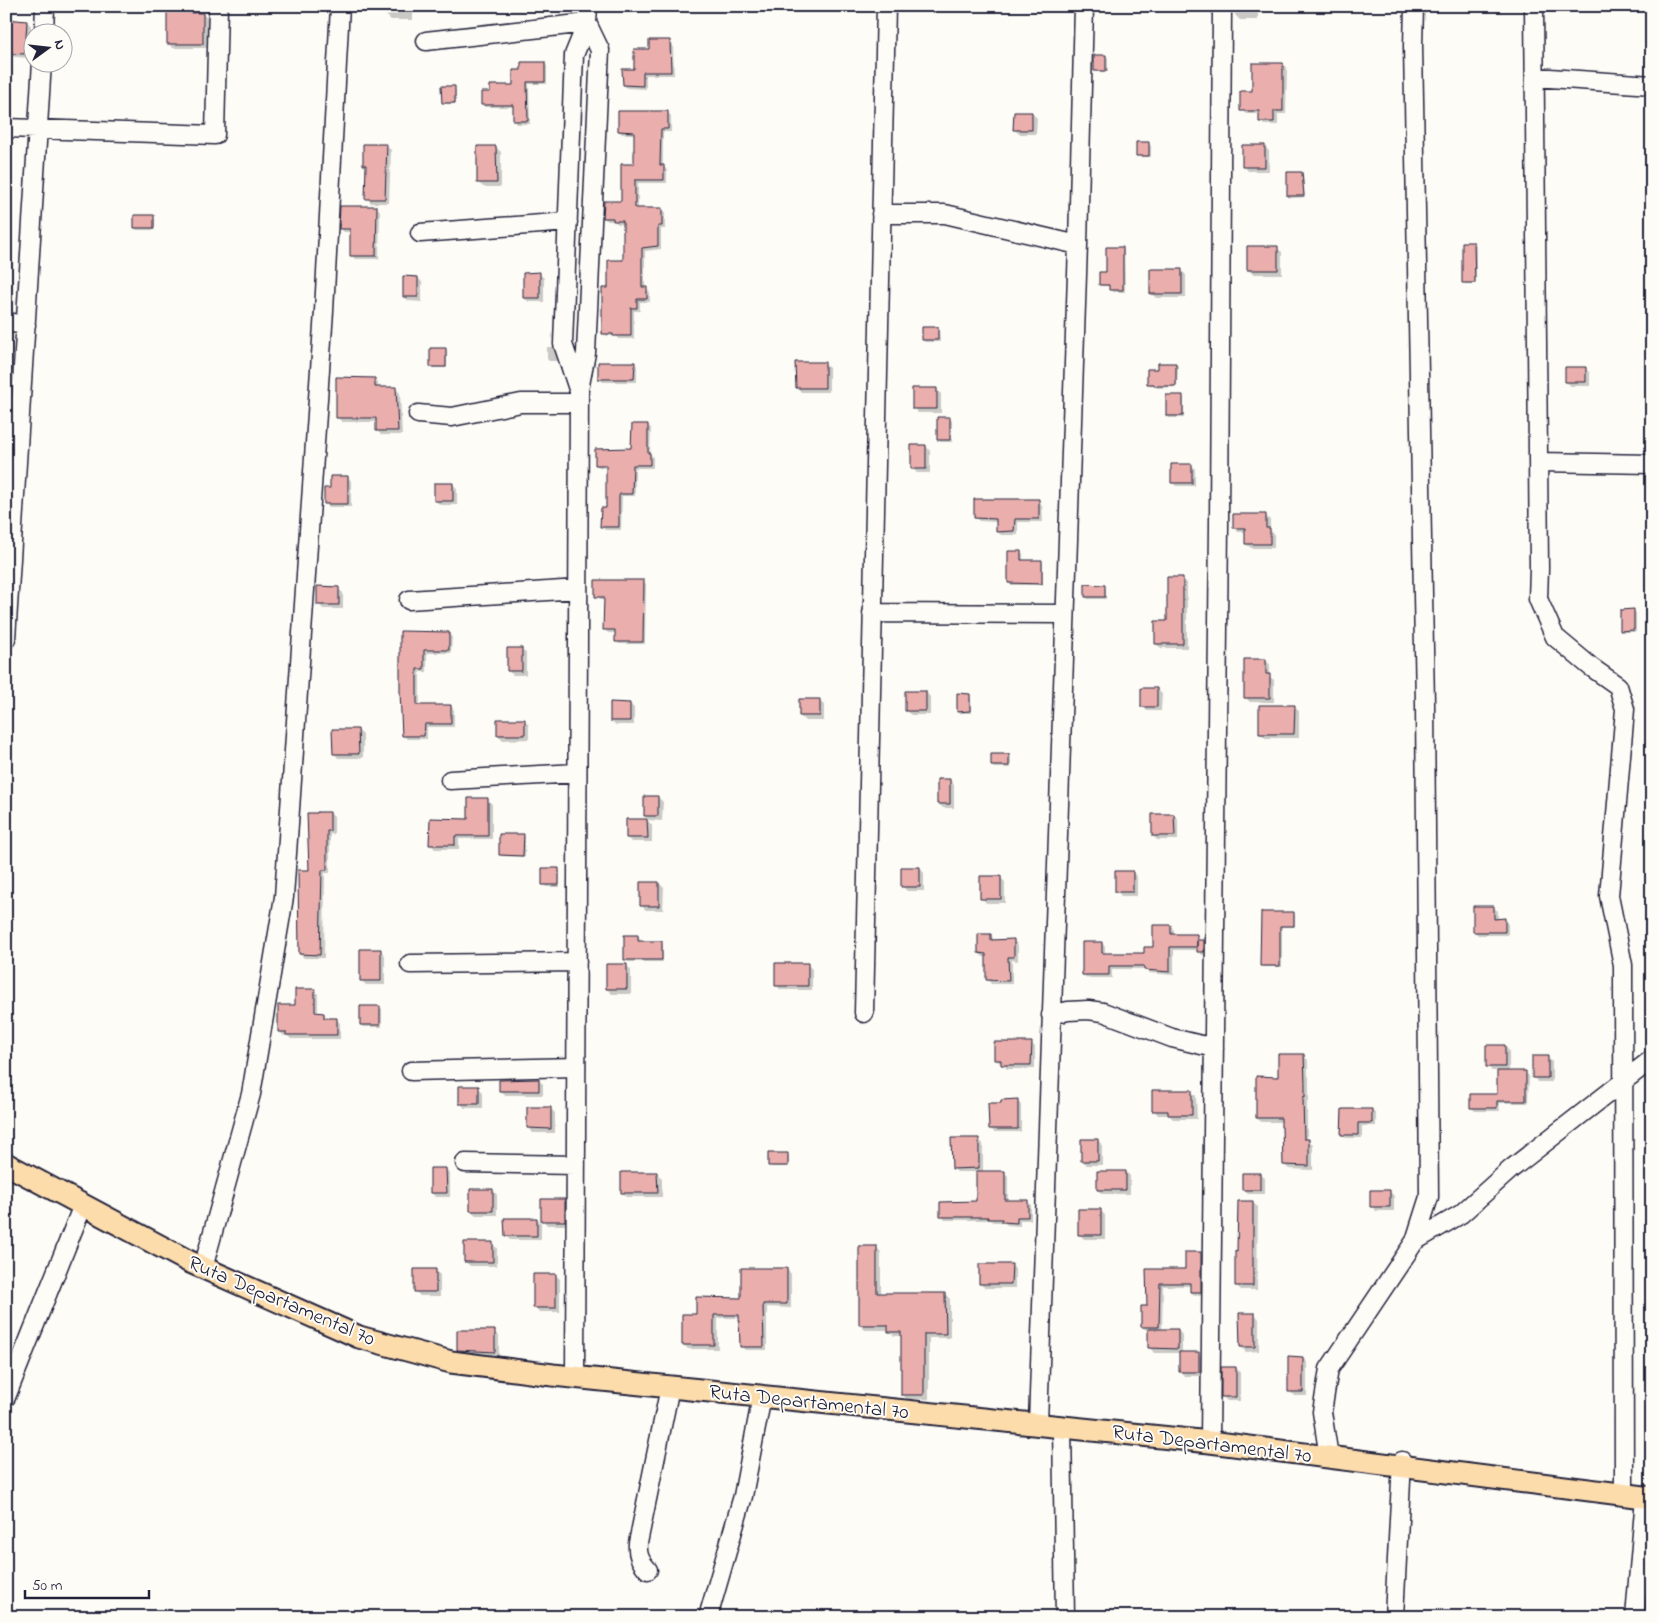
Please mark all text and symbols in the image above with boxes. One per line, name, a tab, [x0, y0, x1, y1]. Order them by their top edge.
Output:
north arrow	[22, 22, 72, 72]
text: N	[48, 38, 70, 52]
street label: Ruta Departamental 70	[183, 1249, 379, 1355]
street label: Ruta Departamental 70	[707, 1378, 910, 1428]
street label: Ruta Departamental 70	[1110, 1418, 1313, 1472]
scale bar	[25, 1568, 149, 1600]
text: 50 m	[32, 1575, 63, 1597]

